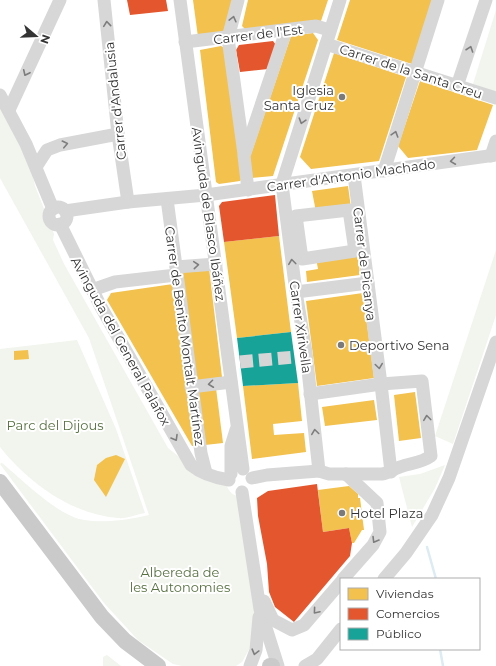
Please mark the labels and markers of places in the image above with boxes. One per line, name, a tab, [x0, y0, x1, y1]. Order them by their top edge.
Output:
place label: Iglesia Santa Cruz	[264, 82, 334, 113]
marker: Iglesia Santa Cruz	[337, 92, 347, 102]
place label: Deportivo Sena	[349, 337, 449, 353]
marker: Deportivo Sena	[336, 340, 346, 350]
place label: Hotel Plaza	[350, 505, 423, 521]
marker: Hotel Plaza	[337, 508, 347, 518]

